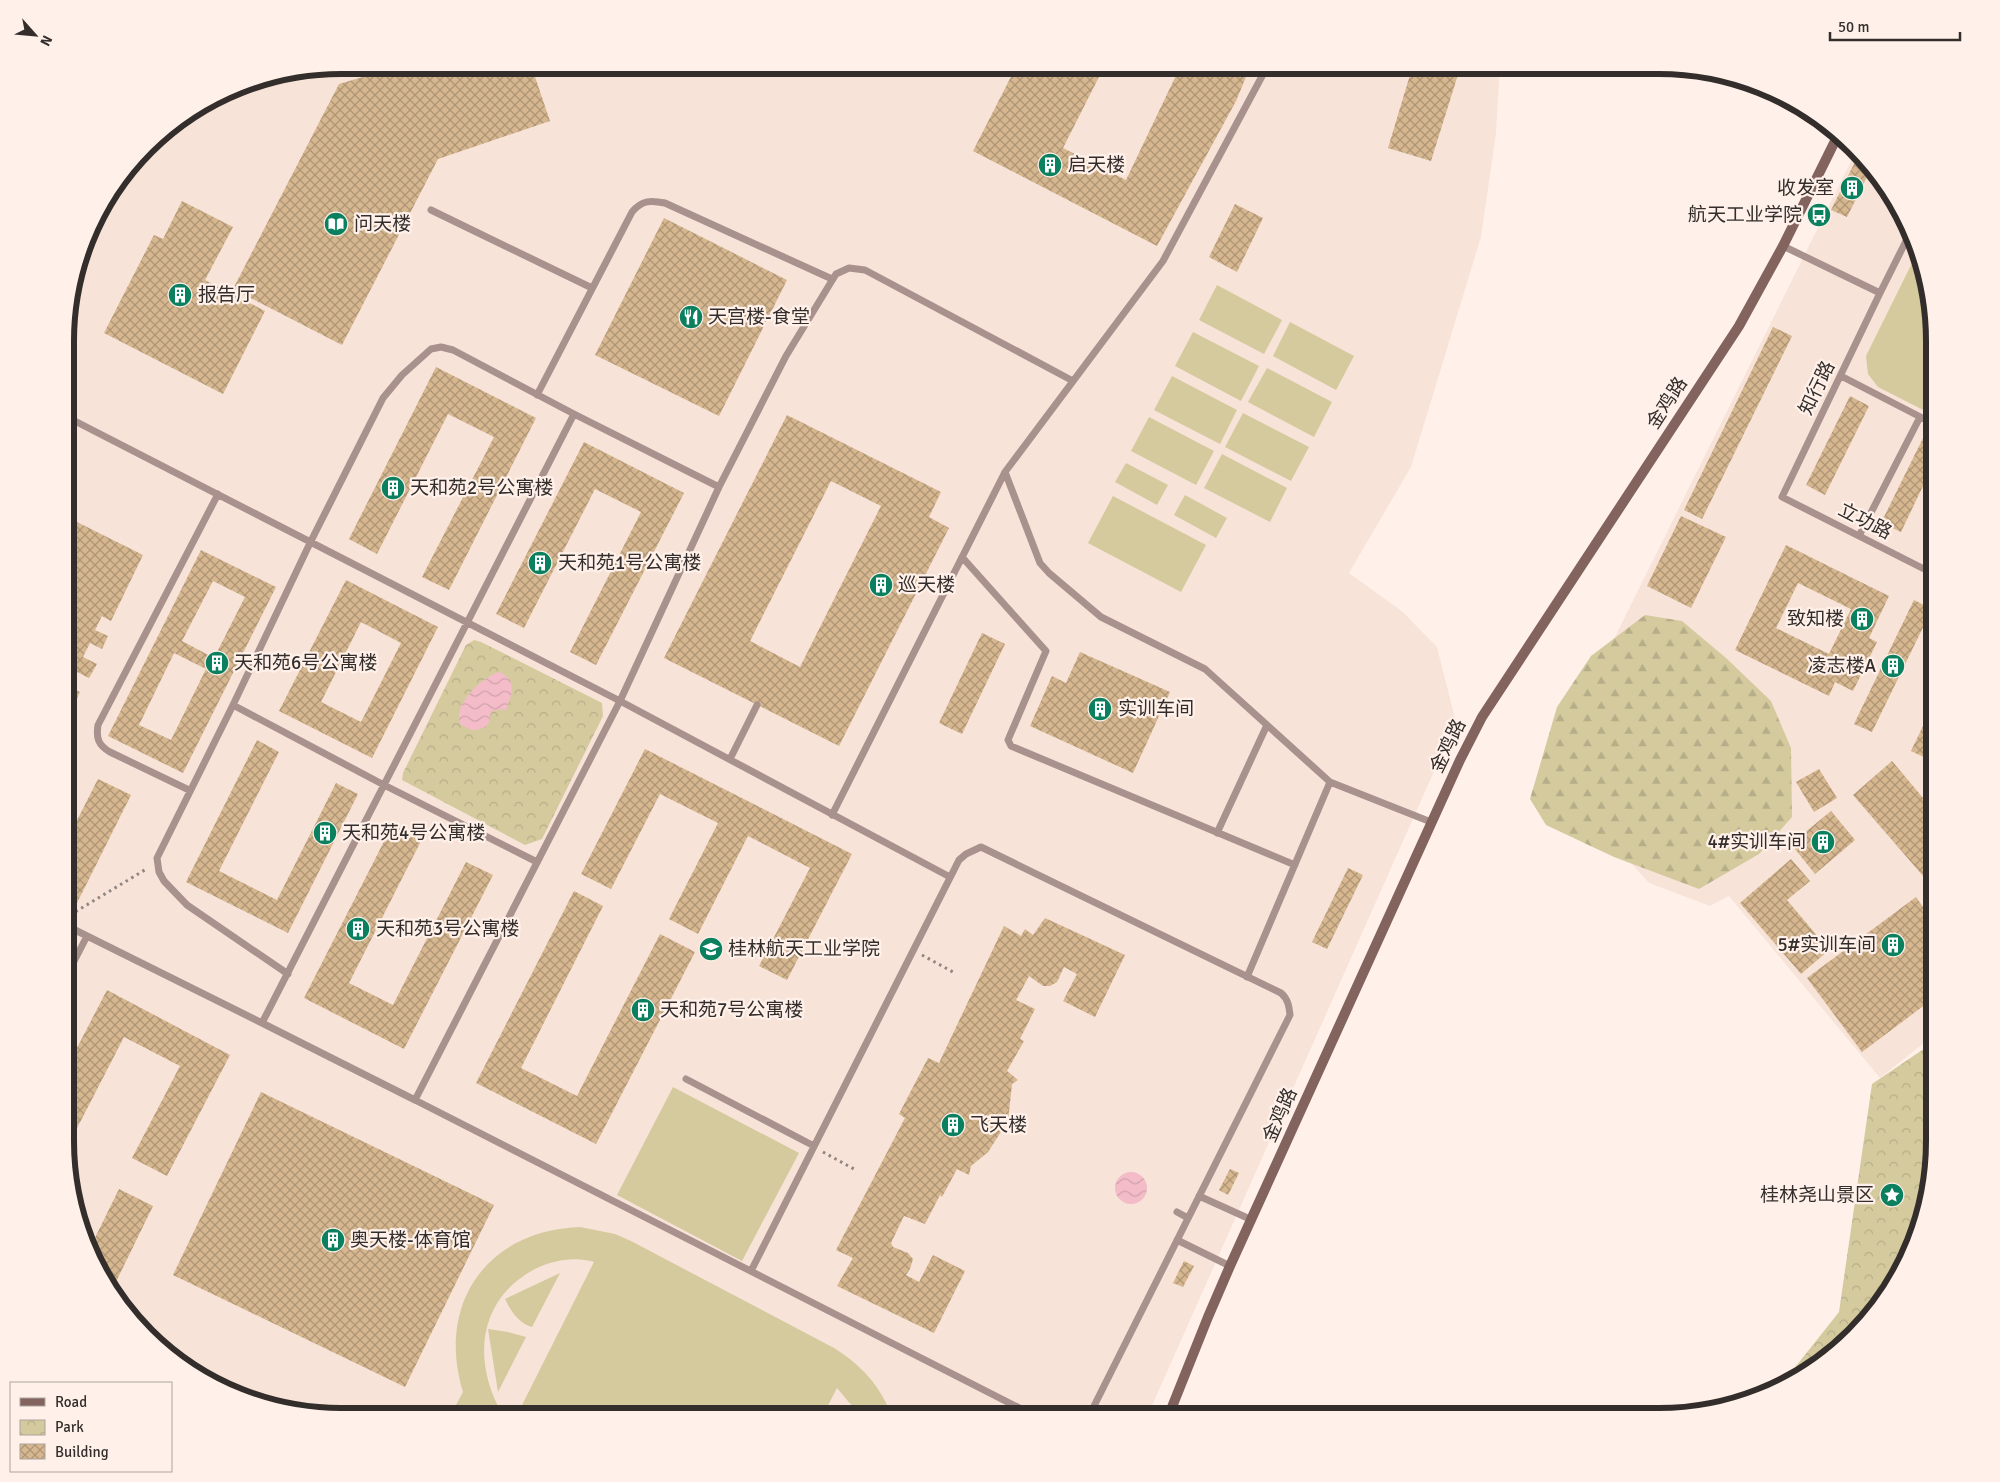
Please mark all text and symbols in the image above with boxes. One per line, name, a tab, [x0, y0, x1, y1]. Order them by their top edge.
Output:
north arrow	[10, 10, 60, 60]
scale bar	[1830, 10, 1960, 42]
text: 50 m	[1838, 18, 1869, 36]
text: N	[36, 32, 56, 49]
building icon: 启天楼	[1037, 152, 1063, 178]
place label: 启天楼	[1068, 153, 1125, 177]
building icon: 收发室	[1839, 175, 1865, 201]
place label: 收发室	[1777, 176, 1834, 200]
bus stop icon: 航天工业学院	[1806, 202, 1832, 228]
place label: 航天工业学院	[1688, 203, 1802, 227]
library icon: 问天楼	[323, 211, 349, 237]
place label: 问天楼	[354, 212, 411, 236]
building icon: 报告厅	[167, 282, 193, 308]
place label: 报告厅	[198, 283, 255, 307]
restaurant icon: 天宫楼-食堂	[678, 304, 704, 330]
place label: 天宫楼-食堂	[708, 305, 810, 329]
street label: 知行路	[1794, 357, 1840, 419]
street label: 金鸡路	[1641, 373, 1693, 433]
building icon: 天和苑2号公寓楼	[380, 475, 406, 501]
place label: 天和苑2号公寓楼	[410, 476, 553, 500]
street label: 立功路	[1834, 497, 1896, 545]
building icon: 天和苑1号公寓楼	[527, 550, 553, 576]
place label: 天和苑1号公寓楼	[558, 551, 701, 575]
building icon: 巡天楼	[868, 572, 894, 598]
place label: 巡天楼	[898, 573, 955, 597]
building icon: 致知楼	[1849, 606, 1875, 632]
place label: 致知楼	[1787, 607, 1844, 631]
building icon: 天和苑6号公寓楼	[204, 650, 230, 676]
place label: 天和苑6号公寓楼	[234, 651, 377, 675]
building icon: 凌志楼A	[1880, 653, 1906, 679]
place label: 凌志楼A	[1807, 654, 1876, 678]
building icon: 实训车间	[1087, 696, 1113, 722]
place label: 实训车间	[1118, 697, 1194, 721]
street label: 金鸡路	[1425, 715, 1471, 777]
building icon: 天和苑4号公寓楼	[312, 820, 338, 846]
place label: 天和苑4号公寓楼	[342, 821, 485, 845]
building icon: 4#实训车间	[1810, 829, 1836, 855]
place label: 4#实训车间	[1707, 830, 1806, 854]
building icon: 天和苑3号公寓楼	[345, 916, 371, 942]
place label: 天和苑3号公寓楼	[376, 917, 519, 941]
building icon: 5#实训车间	[1880, 932, 1906, 958]
place label: 5#实训车间	[1777, 933, 1876, 957]
school or university icon: 桂林航天工业学院	[698, 936, 724, 962]
place label: 桂林航天工业学院	[728, 937, 880, 961]
building icon: 天和苑7号公寓楼	[630, 997, 656, 1023]
place label: 天和苑7号公寓楼	[660, 998, 803, 1022]
street label: 金鸡路	[1257, 1084, 1303, 1146]
building icon: 飞天楼	[940, 1112, 966, 1138]
place label: 飞天楼	[970, 1113, 1027, 1137]
place icon: 桂林尧山景区	[1879, 1182, 1905, 1208]
place label: 桂林尧山景区	[1760, 1183, 1874, 1207]
building icon: 奥天楼-体育馆	[320, 1227, 346, 1253]
place label: 奥天楼-体育馆	[350, 1228, 471, 1252]
legend	[10, 1382, 172, 1472]
text: Road	[55, 1393, 87, 1411]
text: Park	[55, 1418, 84, 1436]
text: Building	[55, 1443, 109, 1461]

